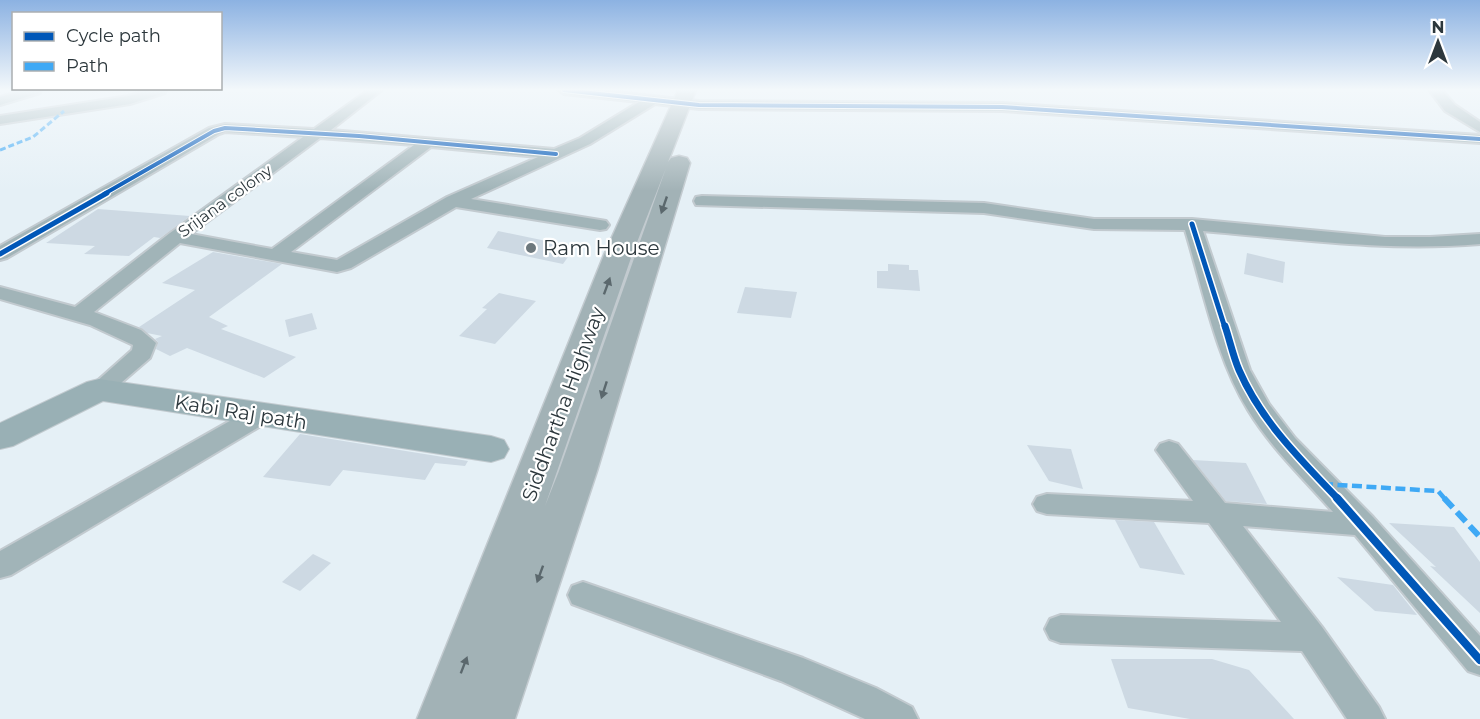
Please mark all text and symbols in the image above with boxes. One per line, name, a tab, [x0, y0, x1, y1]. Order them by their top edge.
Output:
legend	[12, 12, 222, 90]
north arrow	[1408, 12, 1468, 72]
text: N	[1432, 18, 1444, 37]
text: Cycle path	[66, 25, 161, 47]
text: Path	[66, 55, 109, 77]
street label: Srijana colony	[174, 160, 276, 241]
one-way arrow	[659, 196, 669, 214]
place label: Ram House	[543, 236, 660, 260]
marker: Ram House	[524, 241, 538, 255]
one-way arrow	[602, 276, 612, 294]
street label: Siddhartha Highway	[517, 303, 609, 505]
one-way arrow	[599, 381, 608, 399]
street label: Kabi Raj path	[173, 390, 309, 434]
one-way arrow	[534, 565, 544, 583]
one-way arrow	[459, 655, 469, 673]

